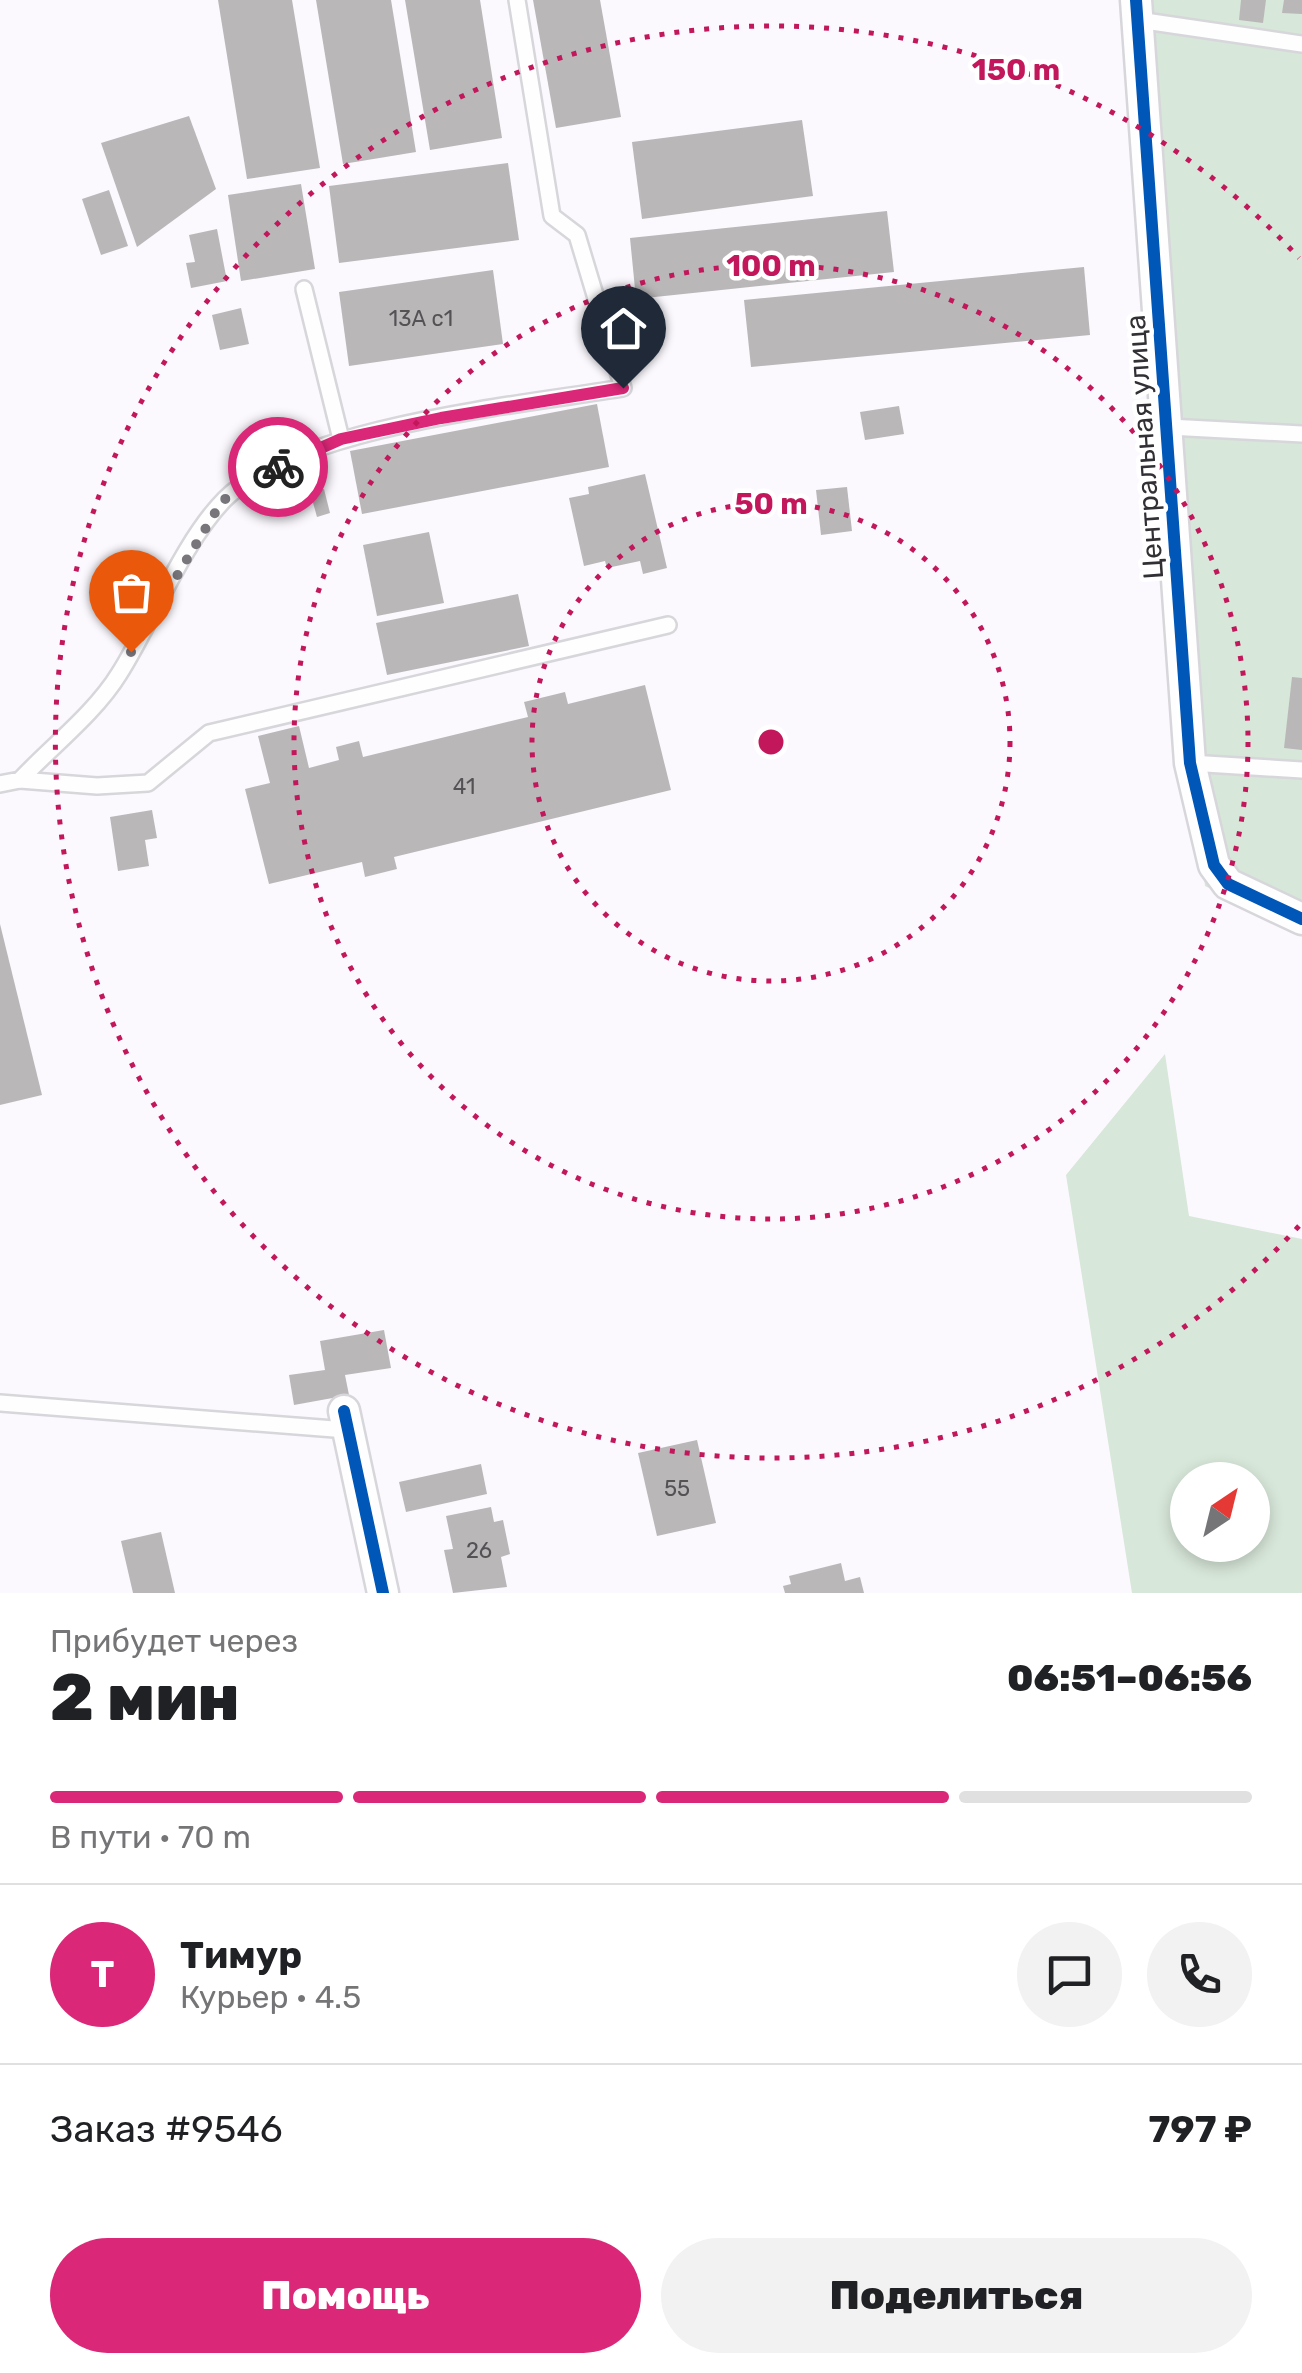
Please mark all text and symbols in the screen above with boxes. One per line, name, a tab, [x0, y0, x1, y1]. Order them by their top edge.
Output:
text: 150 m	[972, 52, 1060, 88]
text: 100 m	[726, 248, 816, 284]
pin	[581, 286, 666, 389]
icon: home	[596, 301, 651, 356]
house number: 13А с1	[389, 305, 453, 332]
street label: Центральная улица	[1119, 314, 1170, 580]
courier	[228, 417, 328, 517]
icon: bike	[251, 440, 306, 495]
text: 50 m	[734, 486, 808, 522]
pin	[89, 550, 174, 653]
icon: bag	[104, 565, 159, 620]
centre of rings	[753, 724, 789, 760]
house number: 41	[453, 773, 475, 800]
north arrow	[1170, 1462, 1270, 1562]
map controls	[1170, 1462, 1270, 1562]
house number: 55	[664, 1475, 690, 1502]
house number: 26	[466, 1537, 492, 1564]
text: Прибудет через	[50, 1622, 298, 1660]
text: 06:51–06:56	[1007, 1655, 1252, 1701]
text: 2 мин	[50, 1659, 240, 1736]
text: В пути · 70 m	[50, 1818, 251, 1856]
button: chat	[1017, 1922, 1122, 2027]
button: phone	[1147, 1922, 1252, 2027]
text: Тимур	[180, 1932, 302, 1978]
text: Т	[91, 1951, 114, 1997]
text: Курьер · 4.5	[180, 1978, 361, 2016]
text: Заказ #9546	[50, 2106, 283, 2152]
text: 797 ₽	[1149, 2106, 1252, 2152]
button: Помощь	[50, 2238, 641, 2353]
button: Поделиться	[661, 2238, 1252, 2353]

